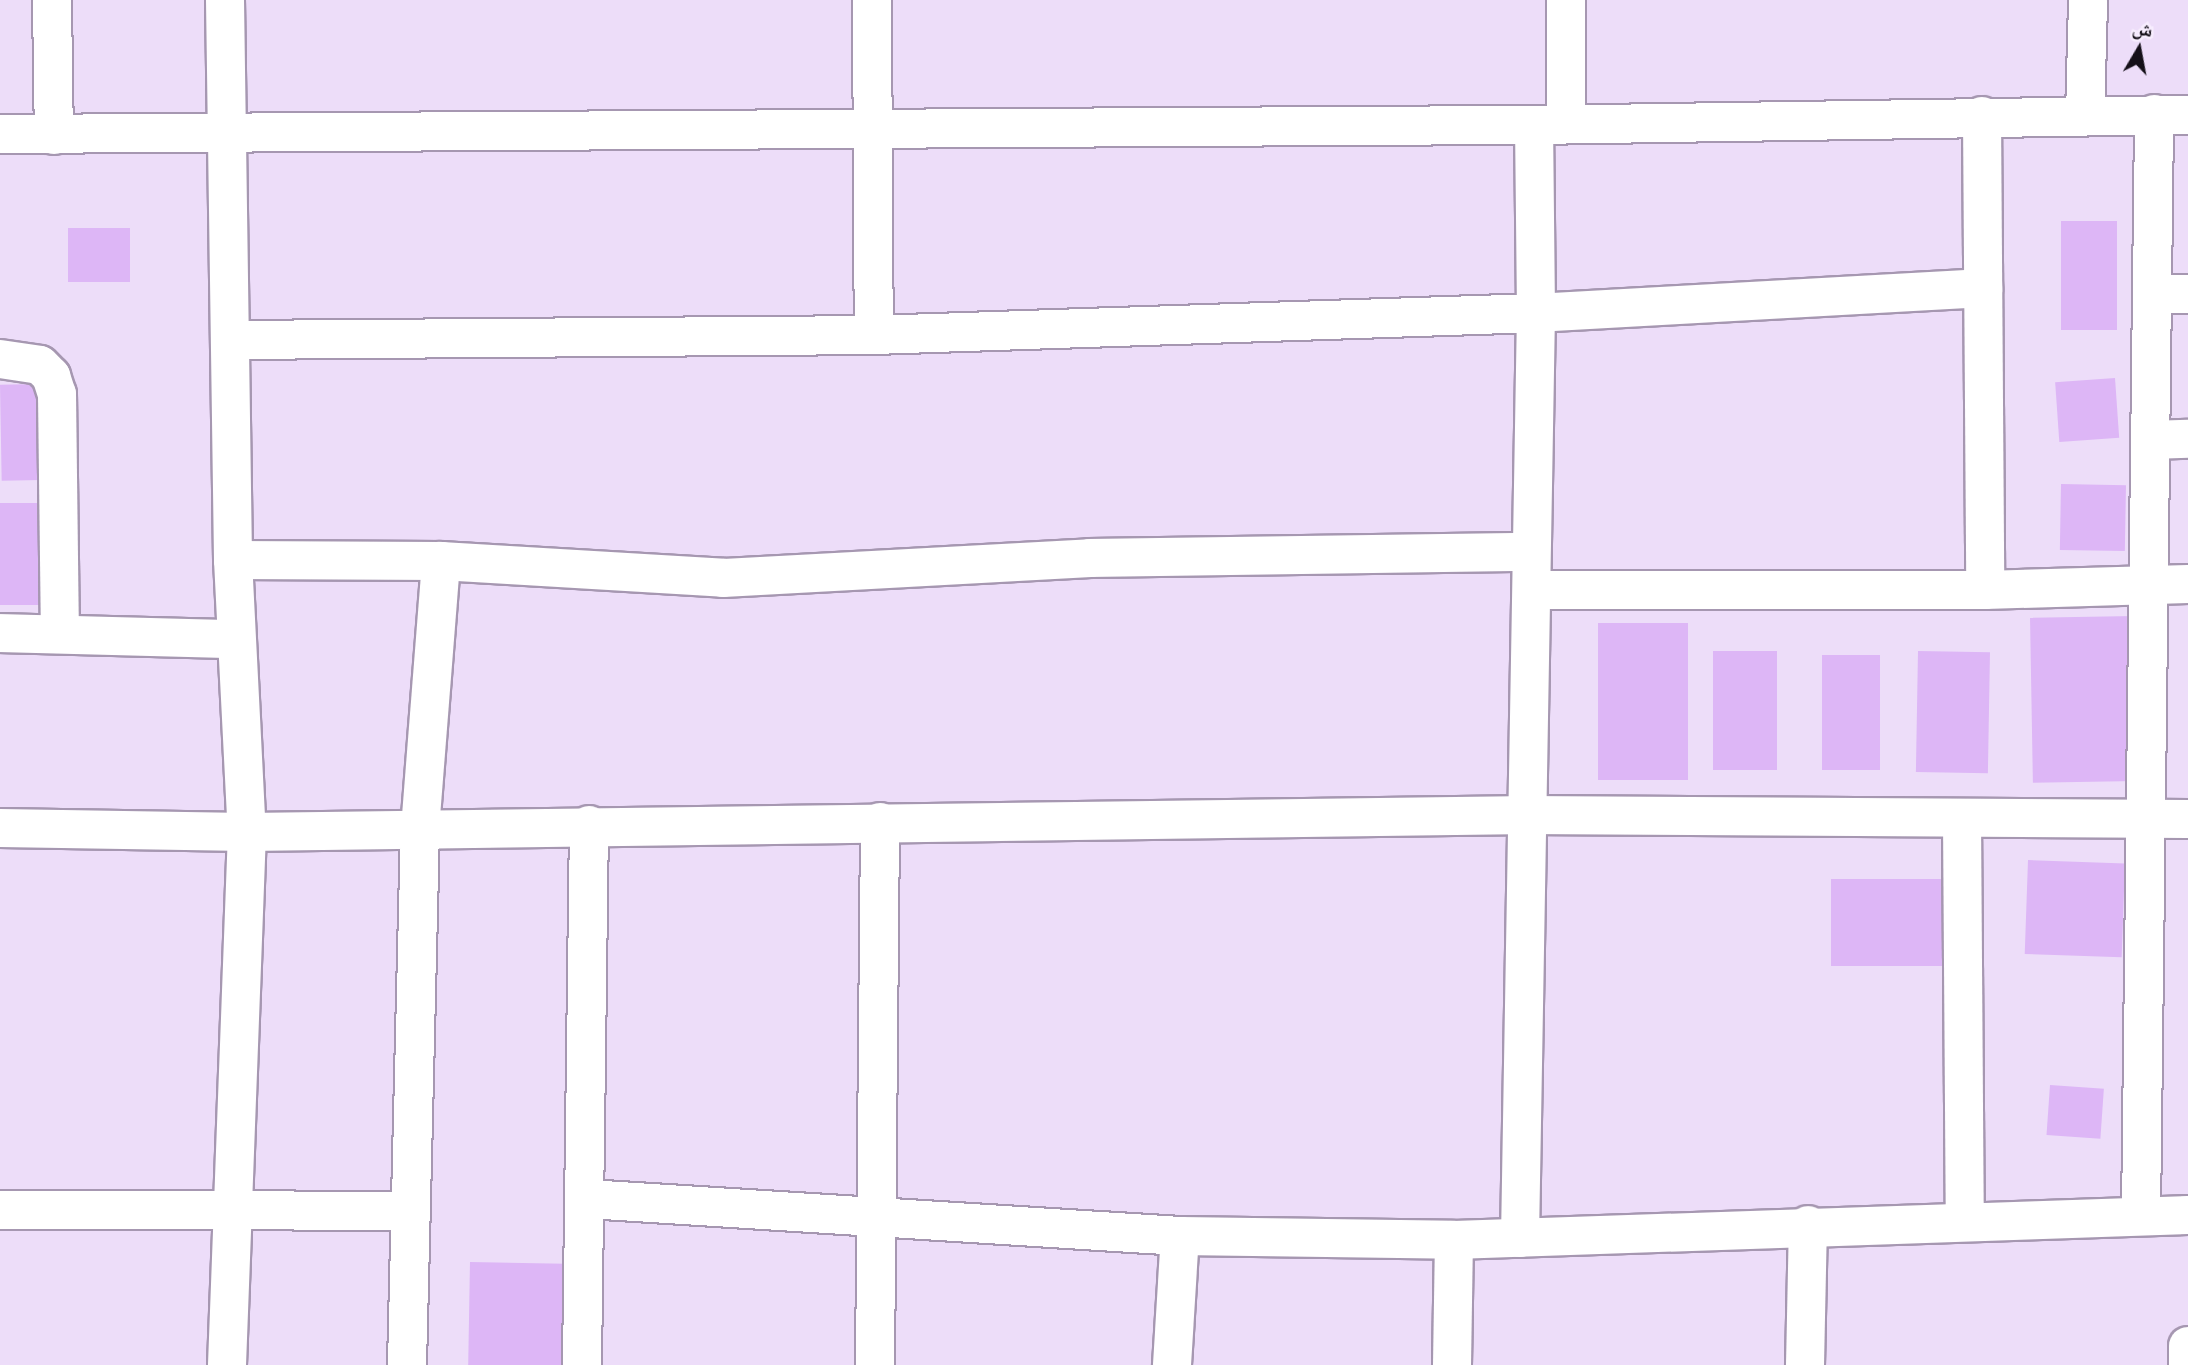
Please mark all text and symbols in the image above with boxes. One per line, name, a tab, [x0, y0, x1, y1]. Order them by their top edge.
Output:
north arrow	[2104, 14, 2174, 84]
text: ش	[2131, 15, 2155, 41]

